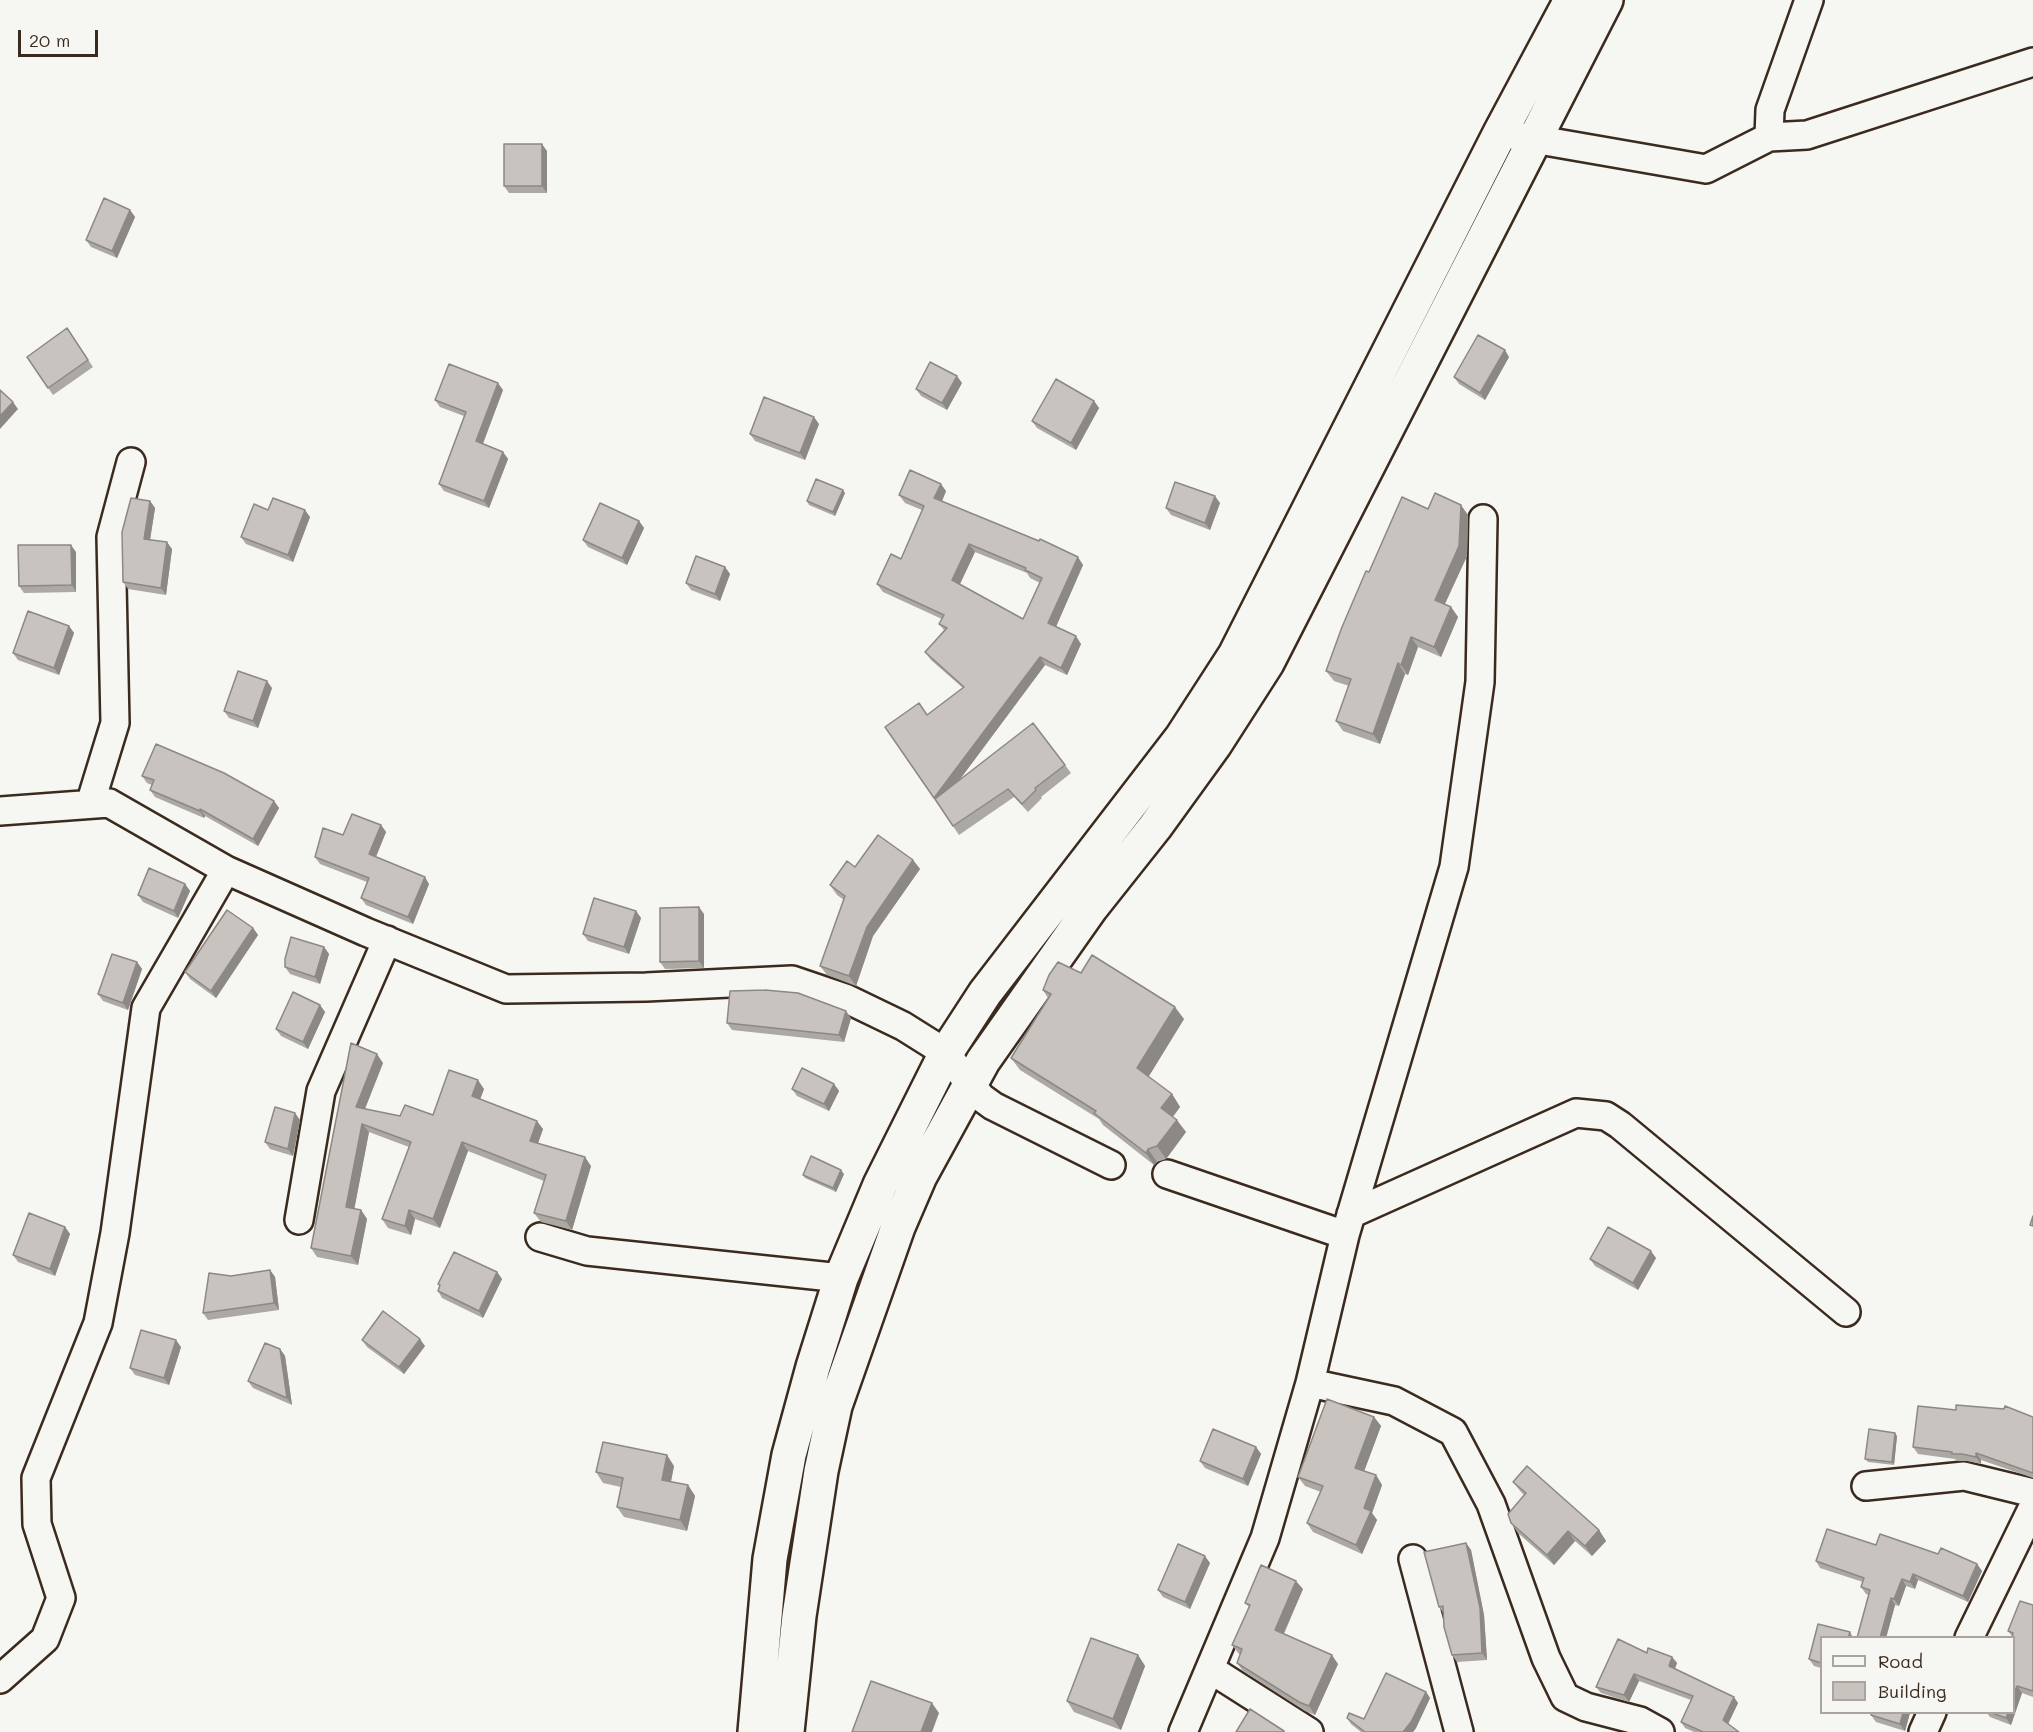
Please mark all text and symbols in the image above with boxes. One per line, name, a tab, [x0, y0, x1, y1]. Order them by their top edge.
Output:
scale bar	[21, 18, 100, 56]
text: 20 m	[29, 28, 70, 52]
legend	[1820, 1636, 2015, 1714]
text: Road	[1878, 1649, 1923, 1673]
text: Building	[1878, 1679, 1946, 1703]

